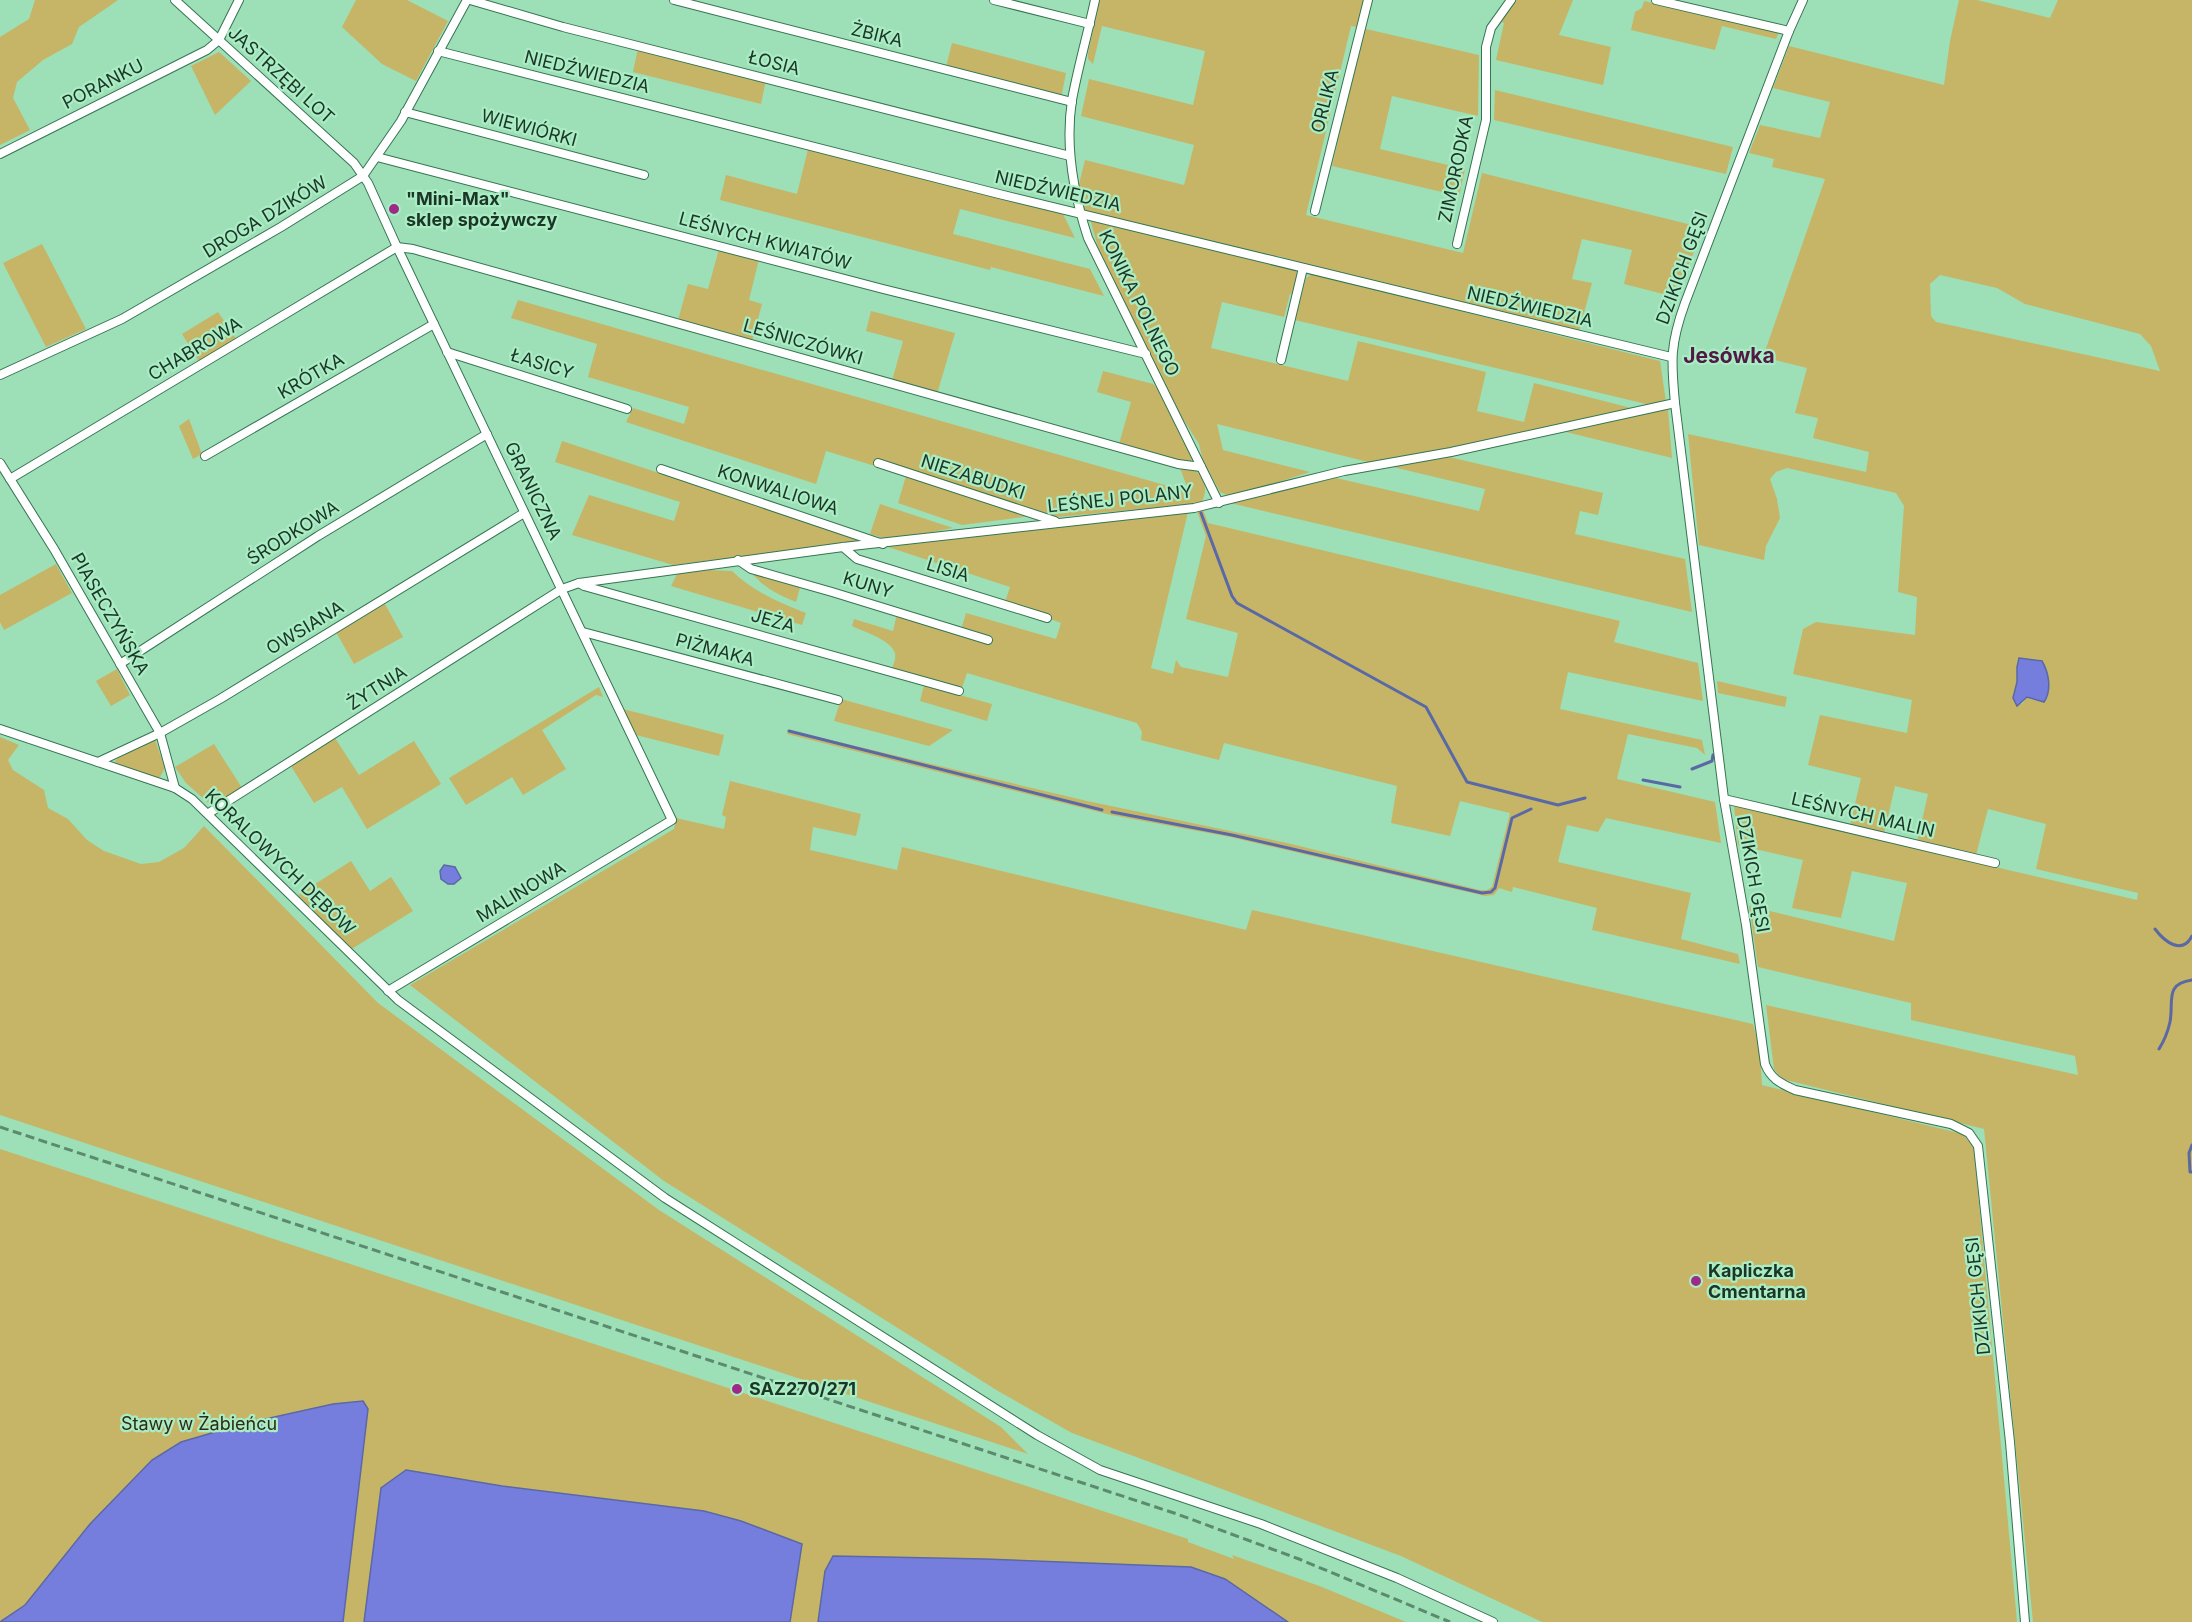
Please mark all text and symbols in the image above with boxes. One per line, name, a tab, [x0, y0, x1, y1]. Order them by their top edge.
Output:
street label: ŻBIKA	[849, 17, 905, 51]
street label: JASTRZĘBI LOT	[224, 22, 339, 128]
street label: NIEDŹWIEDZIA	[522, 45, 652, 97]
street label: ŁOSIA	[746, 46, 802, 79]
street label: PORANKU	[59, 54, 147, 113]
street label: ORLIKA	[1306, 67, 1343, 135]
street label: WIEWIÓRKI	[479, 104, 580, 150]
street label: ZIMORODKA	[1434, 113, 1477, 224]
street label: NIEDŹWIEDZIA	[993, 165, 1123, 215]
street label: DROGA DZIKÓW	[198, 170, 331, 262]
place label: "Mini-Max" sklep spożywczy	[406, 188, 558, 230]
marker: "Mini-Max" sklep spożywczy	[387, 202, 401, 216]
street label: LEŚNYCH KWIATÓW	[677, 206, 854, 274]
street label: DZIKICH GĘSI	[1651, 209, 1712, 327]
street label: KONIKA POLNEGO	[1095, 226, 1184, 379]
street label: NIEDŹWIEDZIA	[1465, 281, 1595, 331]
street label: CHABROWA	[144, 312, 245, 385]
street label: LEŚNICZÓWKI	[741, 313, 866, 369]
district label: Jesówka	[1683, 343, 1775, 368]
street label: ŁASICY	[508, 344, 576, 383]
street label: KRÓTKA	[273, 347, 348, 403]
street label: GRANICZNA	[501, 438, 566, 543]
street label: NIEZABUDKI	[919, 450, 1028, 503]
street label: KONWALIOWA	[715, 460, 841, 519]
street label: LEŚNEJ POLANY	[1046, 479, 1194, 517]
street label: ŚRODKOWA	[242, 495, 343, 569]
street label: PIASECZYŃSKA	[67, 548, 155, 679]
street label: LISIA	[924, 553, 972, 586]
street label: KUNY	[841, 567, 896, 602]
street label: OWSIANA	[262, 596, 347, 659]
street label: JEŻA	[749, 603, 798, 637]
street label: PIŻMAKA	[673, 628, 757, 670]
street label: ŻYTNIA	[343, 660, 410, 714]
street label: KORALOWYCH DĘBÓW	[201, 784, 361, 939]
street label: LEŚNYCH MALIN	[1789, 787, 1937, 841]
street label: DZIKICH GĘSI	[1733, 814, 1774, 934]
street label: MALINOWA	[472, 857, 569, 926]
street label: DZIKICH GĘSI	[1961, 1236, 1994, 1356]
place label: Kapliczka Cmentarna	[1708, 1260, 1806, 1302]
marker: Kapliczka Cmentarna	[1689, 1274, 1703, 1288]
place label: SAZ270/271	[749, 1378, 856, 1399]
marker: SAZ270/271	[730, 1382, 744, 1396]
park label: Stawy w Żabieńcu	[121, 1412, 277, 1434]

